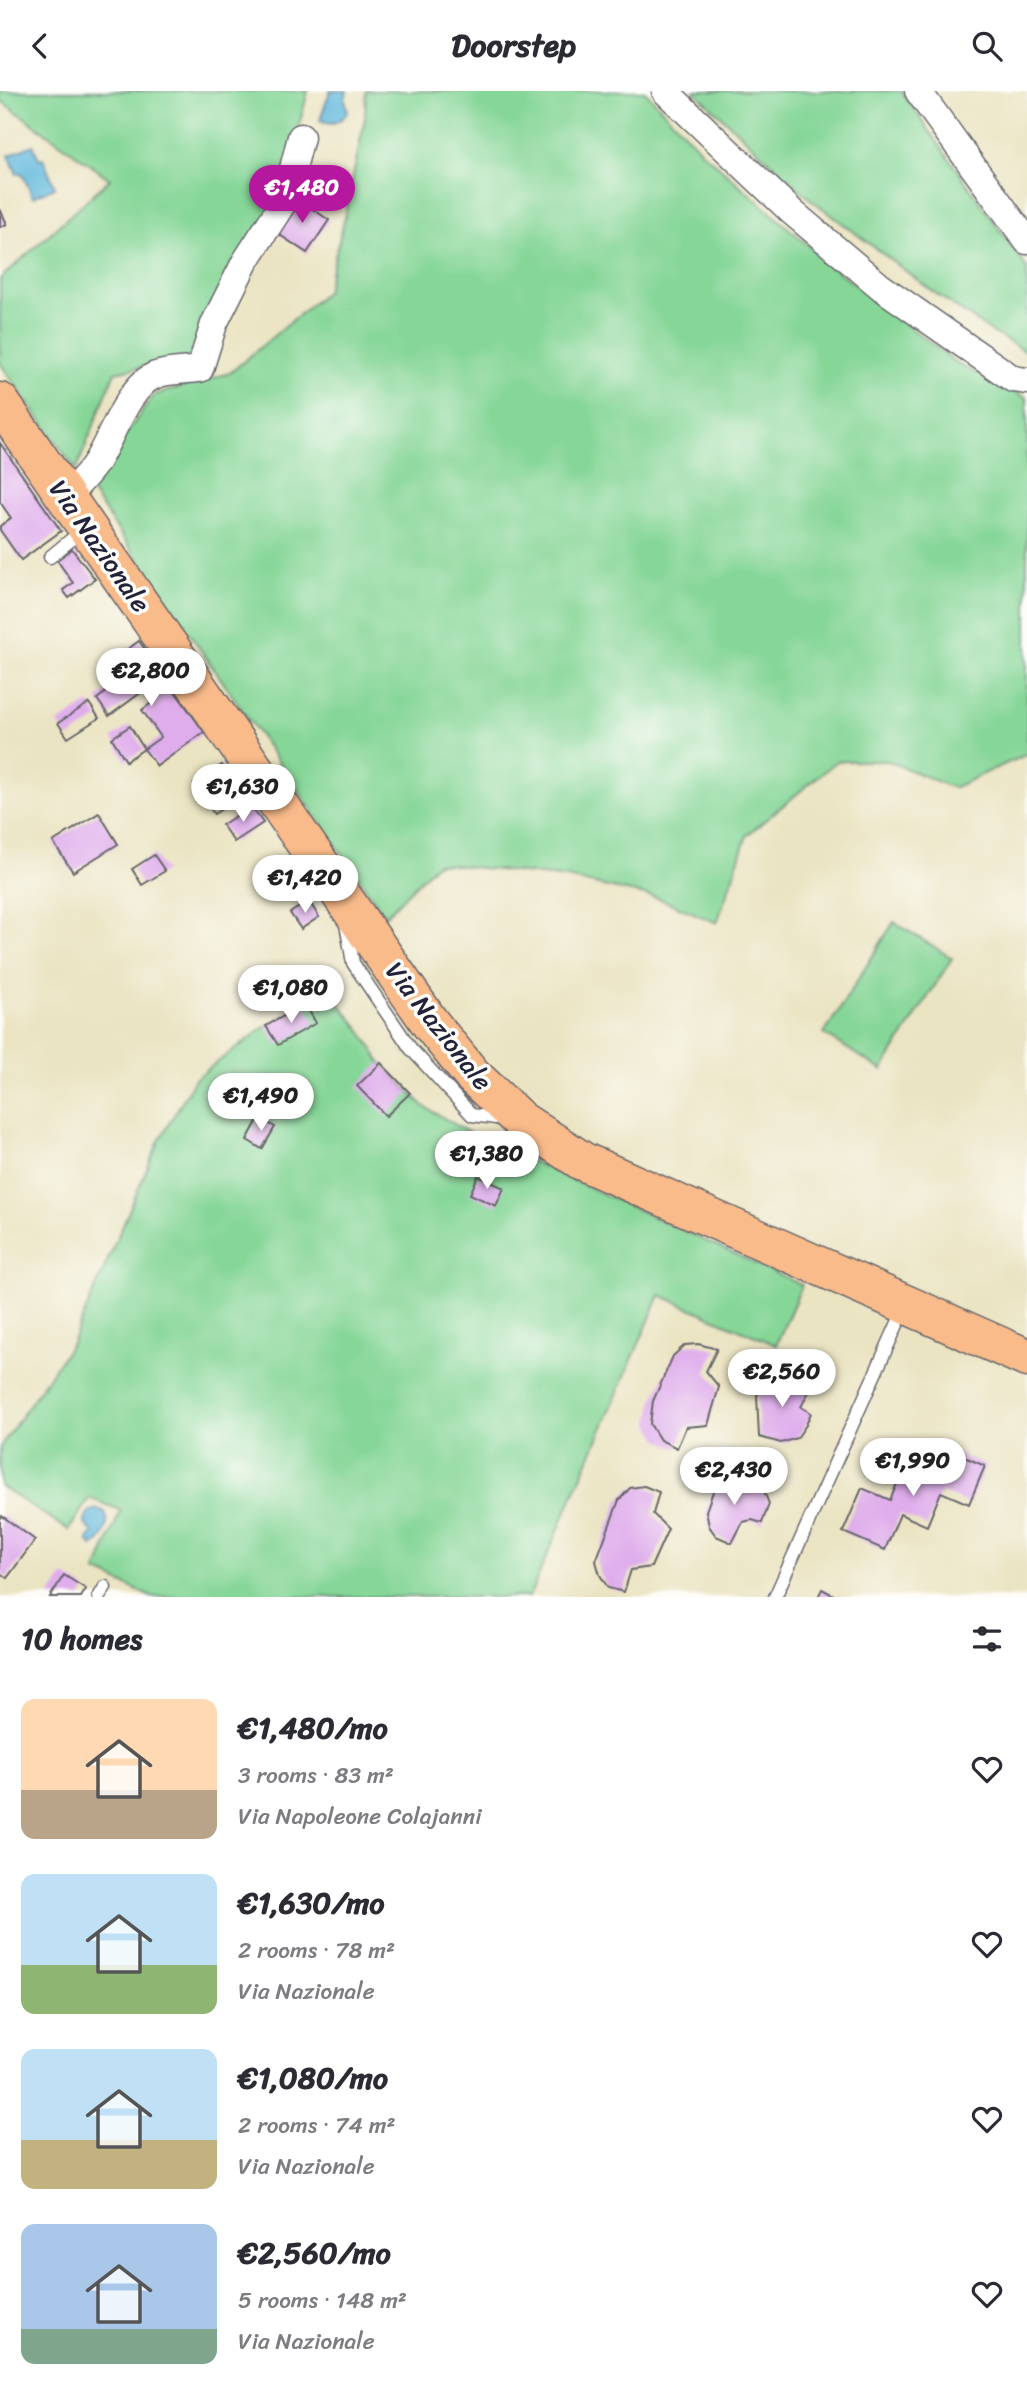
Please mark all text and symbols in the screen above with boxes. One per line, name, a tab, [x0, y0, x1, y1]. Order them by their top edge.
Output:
text: Doorstep	[451, 17, 576, 74]
icon: back	[21, 27, 59, 65]
icon: search	[968, 27, 1006, 65]
pin: €1,480	[245, 165, 359, 225]
text: €1,480	[265, 167, 339, 208]
street label: Via Nazionale	[37, 470, 163, 622]
pin: €2,800	[94, 649, 208, 708]
text: €2,800	[112, 650, 190, 691]
pin: €1,630	[186, 765, 300, 824]
text: €1,630	[207, 766, 279, 807]
pin: €1,420	[248, 855, 362, 915]
text: €1,420	[268, 857, 342, 898]
street label: Via Nazionale	[373, 951, 505, 1101]
pin: €1,080	[234, 965, 348, 1025]
text: €1,080	[254, 967, 328, 1008]
pin: €1,490	[204, 1073, 318, 1133]
text: €1,490	[224, 1075, 298, 1116]
pin: €1,380	[430, 1131, 544, 1191]
text: €1,380	[451, 1133, 523, 1174]
pin: €2,560	[725, 1349, 839, 1409]
text: €2,560	[744, 1351, 820, 1392]
pin: €1,990	[856, 1439, 970, 1498]
text: €1,990	[876, 1440, 950, 1481]
pin: €2,430	[677, 1447, 791, 1507]
text: €2,430	[696, 1449, 772, 1490]
text: 10 homes	[21, 1612, 142, 1666]
icon: filters	[968, 1620, 1006, 1658]
text: €1,480/mo	[238, 1701, 388, 1755]
icon: home	[77, 1727, 161, 1811]
icon: heart	[968, 1750, 1006, 1788]
text: 3 rooms · 83 m²	[238, 1755, 394, 1796]
text: Via Napoleone Colajanni	[238, 1796, 482, 1837]
text: €1,630/mo	[238, 1876, 385, 1930]
icon: home	[77, 1902, 161, 1986]
icon: heart	[968, 1925, 1006, 1963]
text: 2 rooms · 78 m²	[238, 1930, 395, 1971]
text: Via Nazionale	[238, 1971, 375, 2012]
text: €1,080/mo	[238, 2051, 388, 2105]
icon: home	[77, 2077, 161, 2161]
icon: heart	[968, 2100, 1006, 2138]
text: 2 rooms · 74 m²	[238, 2105, 395, 2146]
text: Via Nazionale	[238, 2146, 375, 2187]
text: €2,560/mo	[238, 2226, 391, 2280]
icon: home	[77, 2252, 161, 2336]
icon: heart	[968, 2275, 1006, 2313]
text: 5 rooms · 148 m²	[238, 2280, 407, 2321]
text: Via Nazionale	[238, 2321, 375, 2362]

